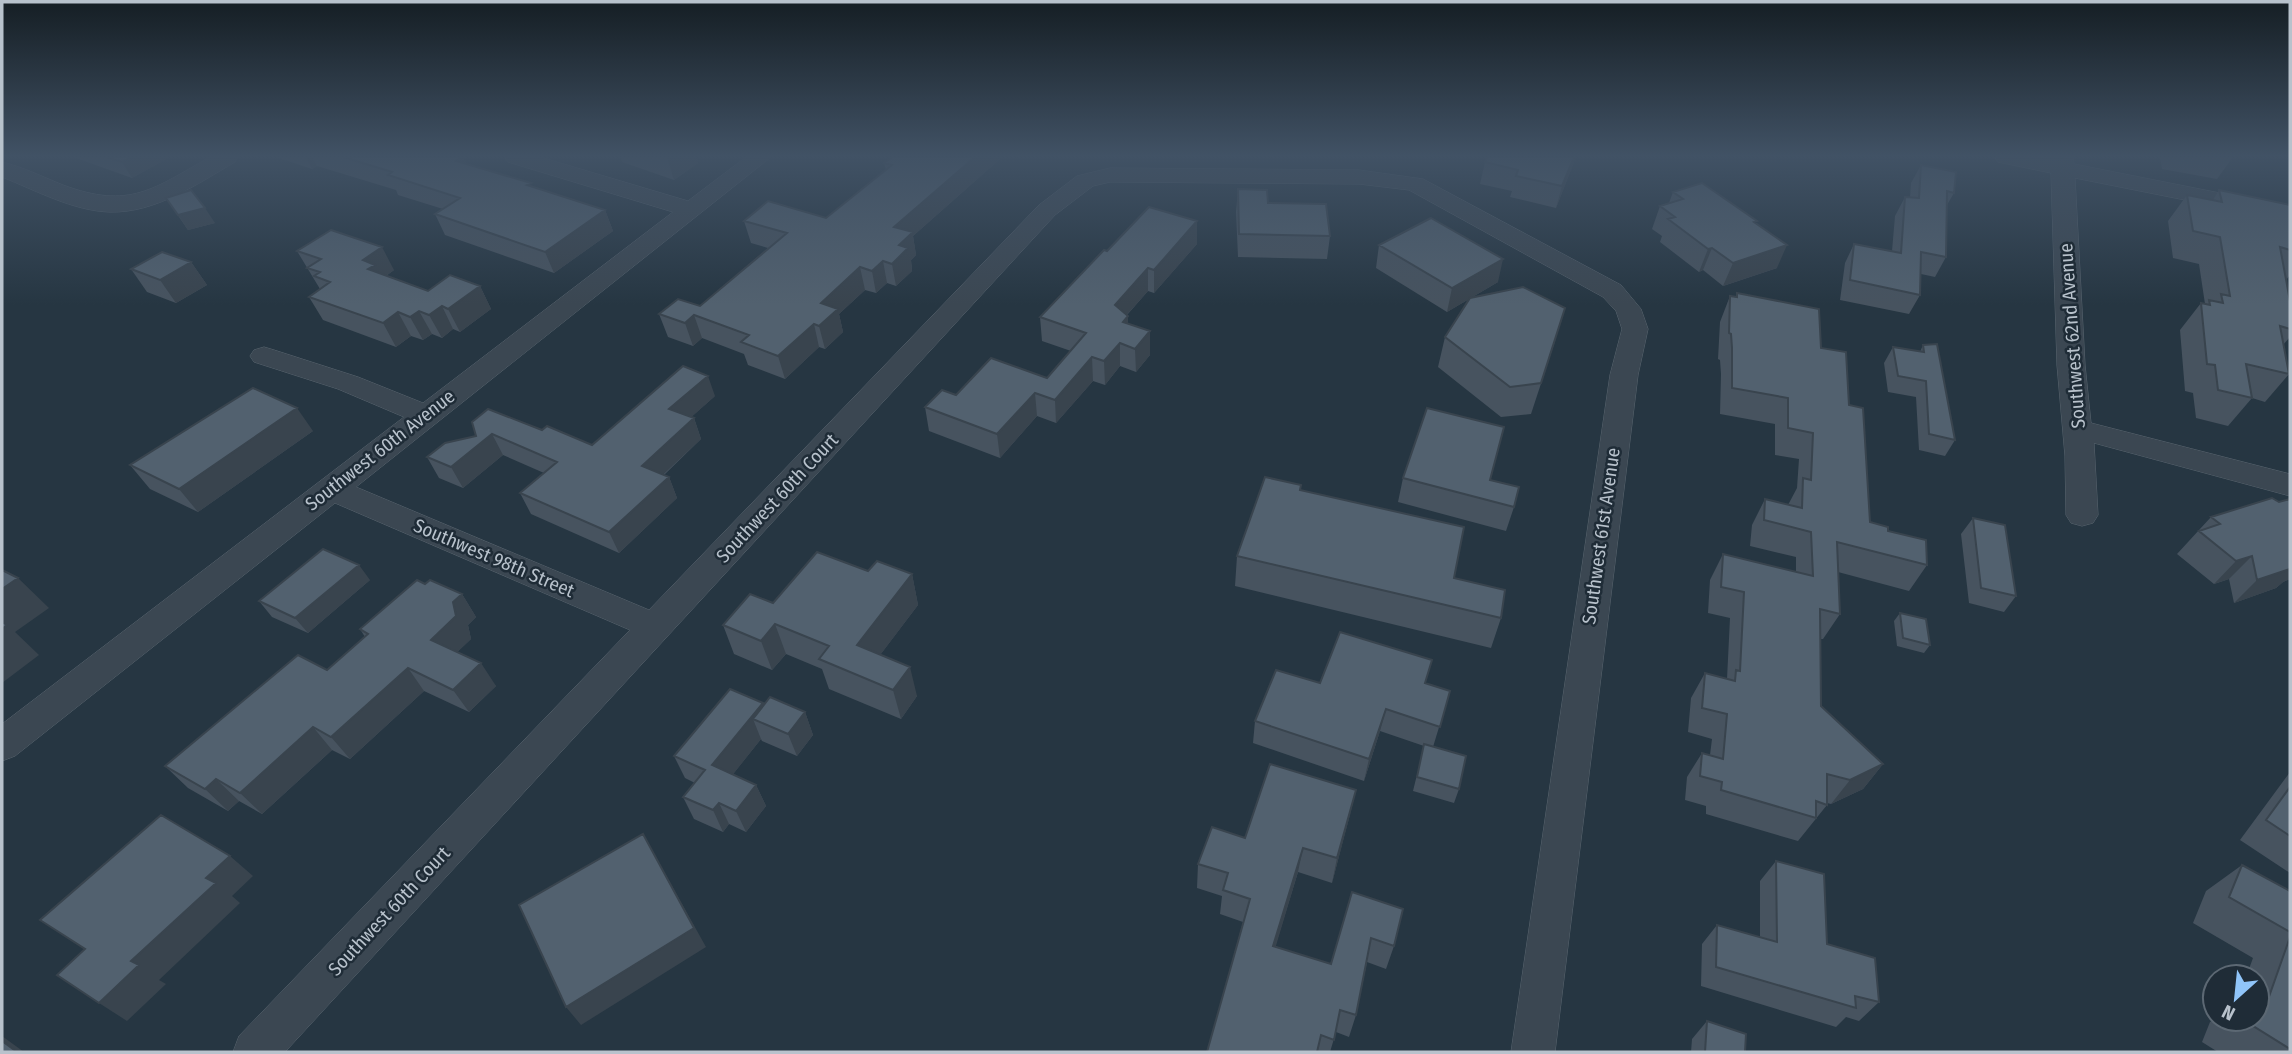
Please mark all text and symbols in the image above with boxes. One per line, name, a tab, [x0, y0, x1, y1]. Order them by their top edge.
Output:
street label: Southwest 62nd Avenue	[2054, 243, 2090, 429]
street label: Southwest 60th Avenue	[301, 385, 459, 515]
street label: Southwest 60th Court	[711, 428, 843, 567]
street label: Southwest 61st Avenue	[1577, 446, 1625, 626]
street label: Southwest 98th Street	[410, 514, 579, 603]
street label: Southwest 60th Court	[323, 841, 455, 980]
north arrow	[2201, 963, 2271, 1033]
text: N	[2218, 1000, 2239, 1026]

